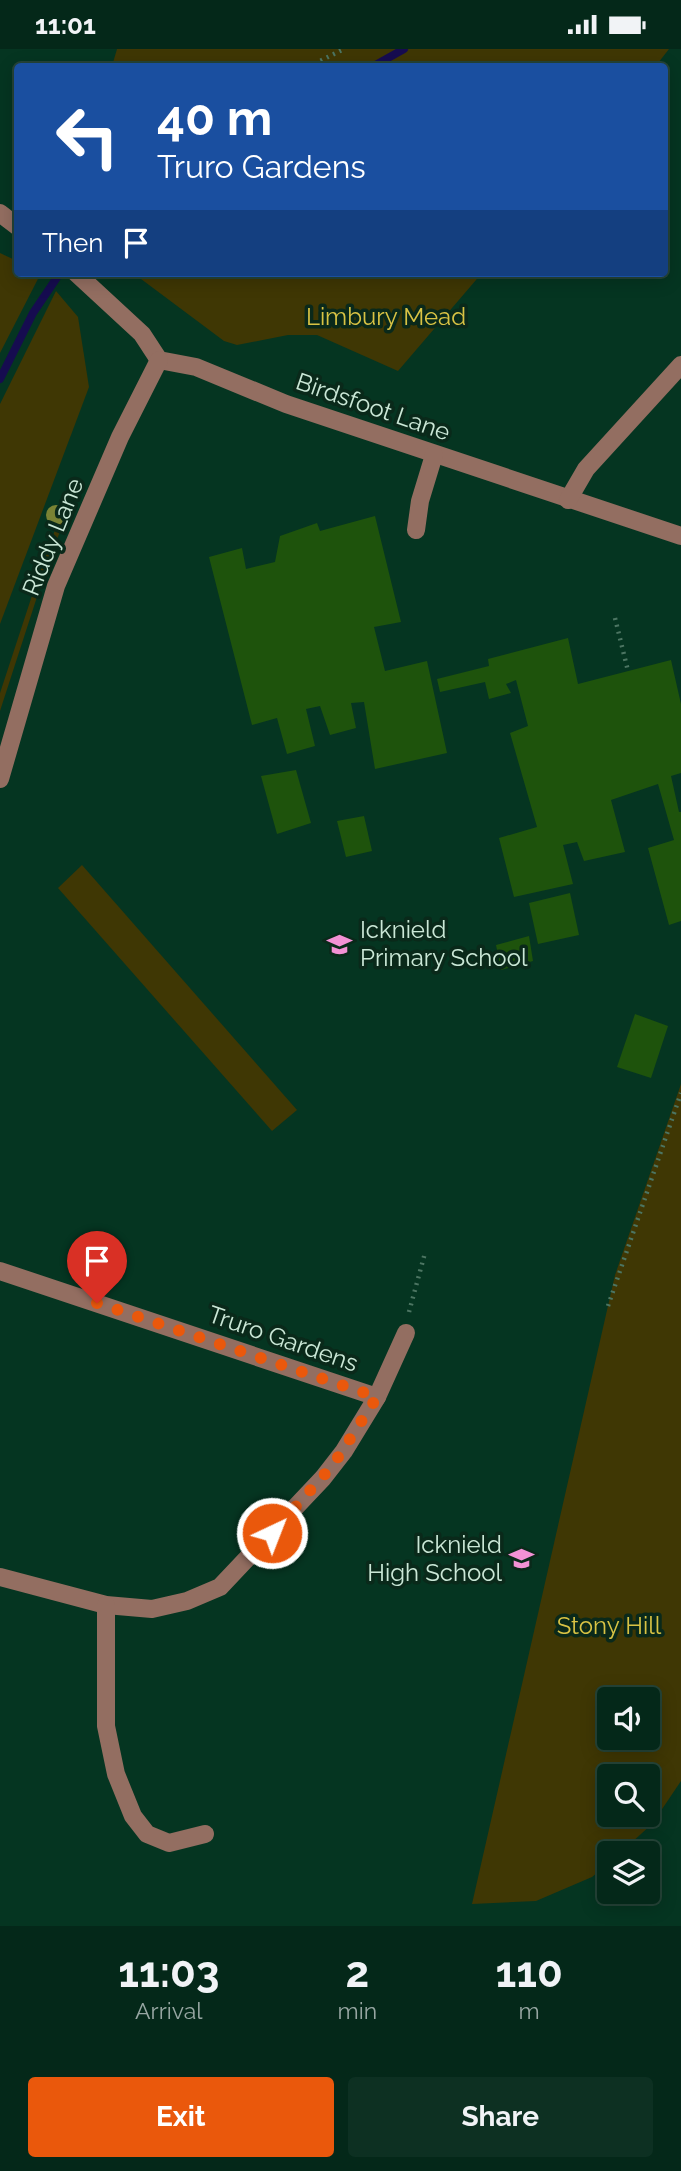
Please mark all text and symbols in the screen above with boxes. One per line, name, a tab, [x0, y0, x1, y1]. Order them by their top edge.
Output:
text: 11:01	[35, 10, 96, 40]
text: 40 m	[157, 89, 272, 146]
icon: left	[42, 91, 133, 182]
text: Truro Gardens	[157, 148, 366, 185]
icon: arrive	[117, 224, 155, 262]
text: Then	[42, 228, 103, 258]
park label: Limbury Mead	[306, 302, 466, 331]
street label: Birdsfoot Lane	[292, 367, 454, 446]
street label: Riddy Lane	[16, 474, 89, 600]
place label: Icknield Primary School	[360, 915, 528, 972]
school or university icon: Icknield Primary School	[326, 930, 354, 958]
pin	[67, 1231, 127, 1303]
icon: arrive	[78, 1242, 116, 1280]
street label: Truro Gardens	[204, 1299, 362, 1378]
position arrow	[235, 1496, 309, 1570]
place label: Icknield High School	[367, 1530, 502, 1587]
school or university icon: Icknield High School	[508, 1545, 536, 1573]
park label: Stony Hill	[557, 1611, 662, 1640]
map controls	[597, 1687, 660, 1904]
button: sound	[597, 1687, 660, 1750]
button: search	[597, 1764, 660, 1827]
button: layers	[597, 1841, 660, 1904]
text: 11:03	[118, 1948, 219, 1997]
text: 2	[346, 1948, 369, 1997]
text: 110	[495, 1948, 563, 1997]
text: Arrival	[135, 1997, 203, 2024]
text: min	[338, 1997, 377, 2024]
text: m	[519, 1997, 540, 2024]
button: Exit	[28, 2077, 334, 2157]
button: Share	[348, 2077, 653, 2157]

